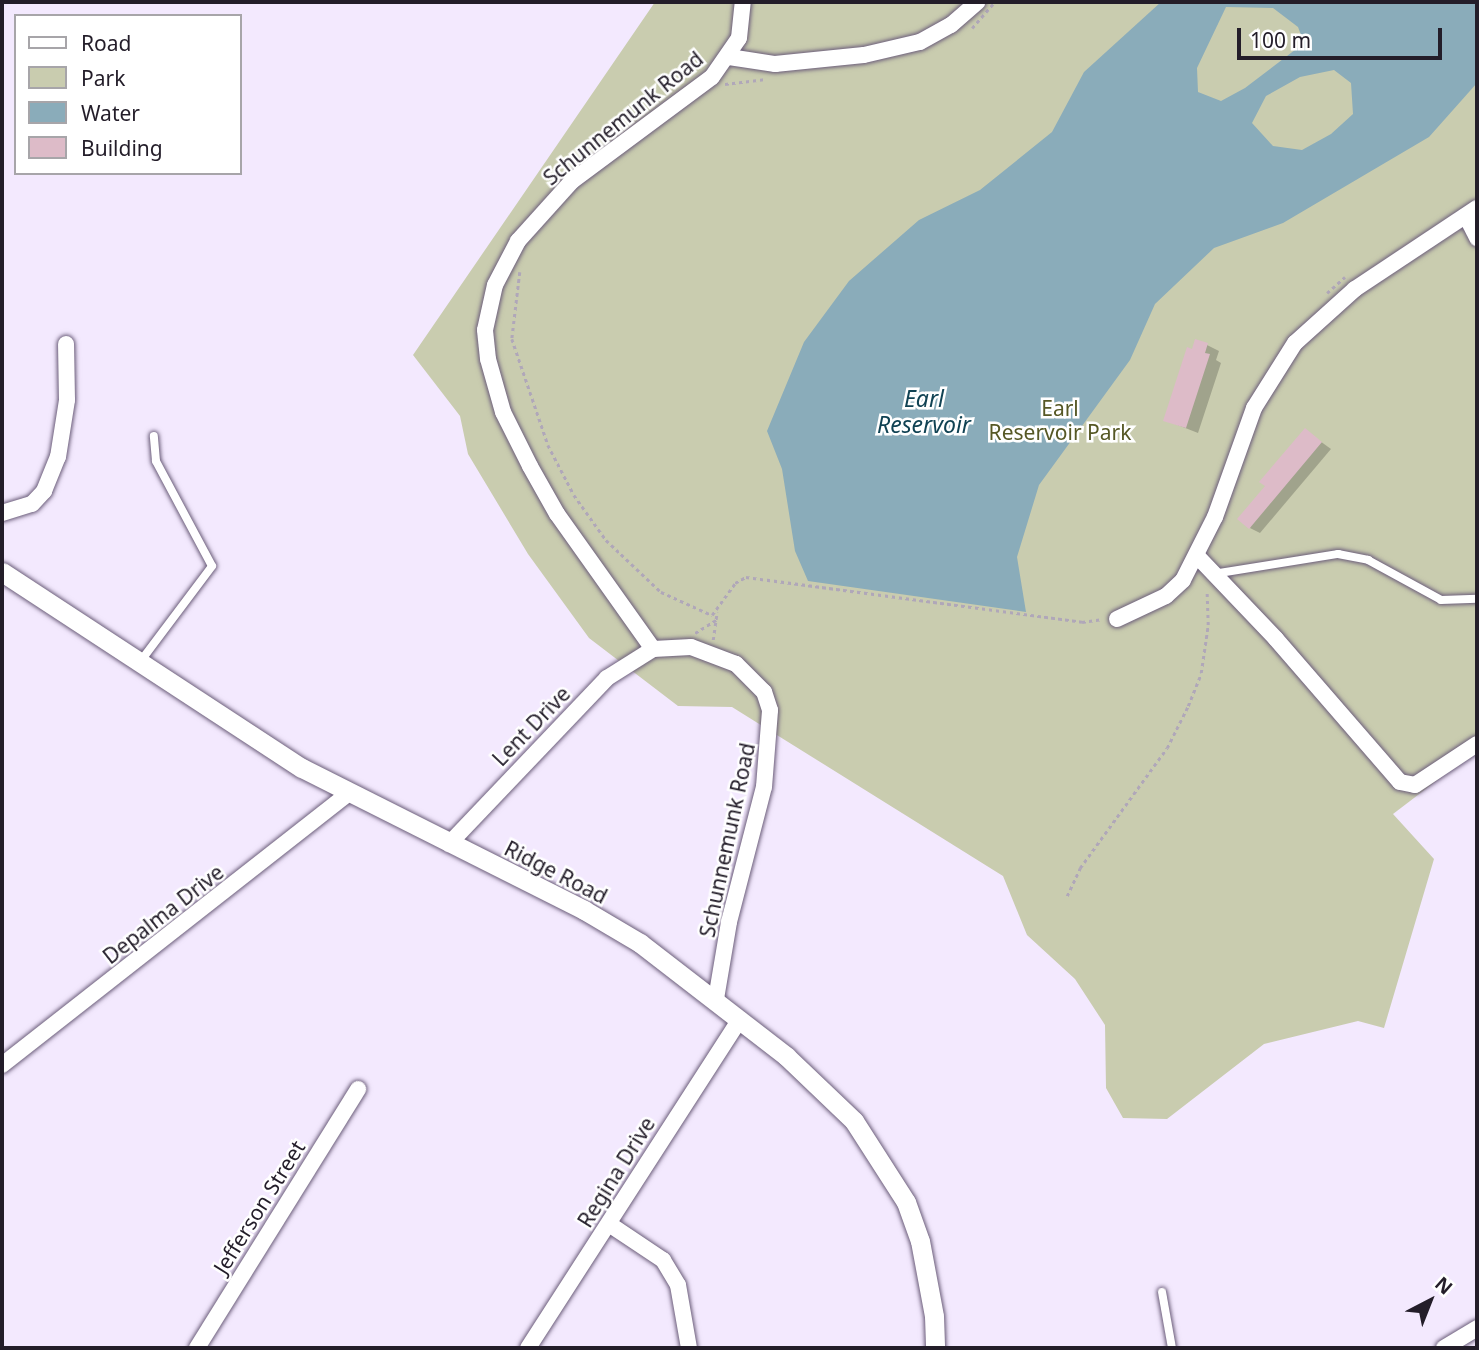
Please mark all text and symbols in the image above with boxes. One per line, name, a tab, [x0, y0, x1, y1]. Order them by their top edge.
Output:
legend	[14, 14, 242, 175]
scale bar	[1241, 14, 1446, 58]
text: 100 m	[1250, 26, 1311, 54]
text: Road	[81, 29, 131, 57]
street label: Schunnemunk Road	[538, 46, 708, 190]
text: Park	[81, 64, 125, 92]
text: Water	[81, 99, 140, 127]
text: Building	[81, 134, 163, 162]
water label: Earl Reservoir	[877, 384, 971, 438]
park label: Earl Reservoir Park	[989, 395, 1131, 445]
street label: Lent Drive	[487, 681, 575, 771]
street label: Schunnemunk Road	[694, 740, 760, 940]
street label: Ridge Road	[500, 835, 612, 909]
street label: Depalma Drive	[98, 859, 228, 969]
street label: Regina Drive	[572, 1112, 660, 1232]
street label: Jefferson Street	[208, 1136, 310, 1278]
north arrow	[1395, 1266, 1465, 1336]
text: N	[1430, 1271, 1458, 1300]

